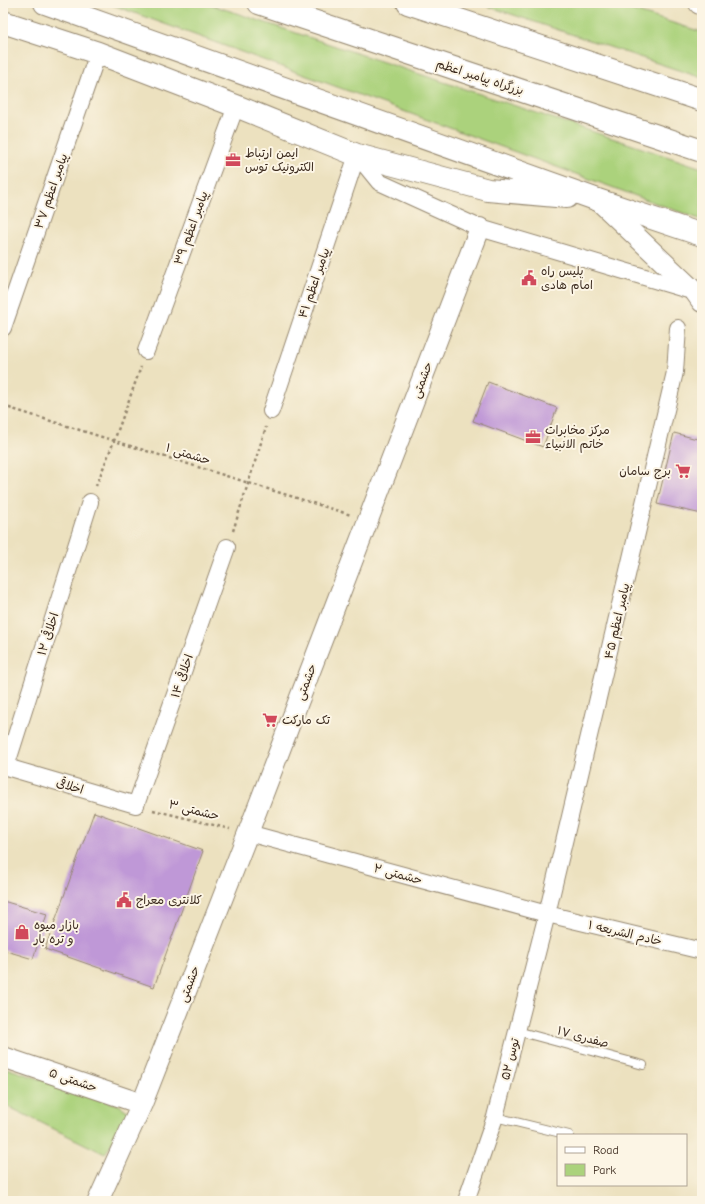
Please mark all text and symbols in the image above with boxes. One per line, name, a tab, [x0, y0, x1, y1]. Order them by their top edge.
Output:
street label: بزرگراه پیامبر اعظم	[434, 56, 525, 100]
place label: ایمن ارتباط الکترونیک توس	[245, 146, 314, 175]
office icon: ایمن ارتباط الکترونیک توس	[224, 151, 242, 169]
street label: پیامبر اعظم ۳۷	[32, 152, 72, 231]
street label: پیامبر اعظم ۳۹	[171, 189, 213, 268]
street label: پیامبر اعظم ۴۱	[295, 246, 334, 321]
place label: پلیس راه امام هادی	[541, 264, 593, 294]
public building icon: پلیس راه امام هادی	[520, 269, 538, 287]
street label: حشمتی	[409, 360, 436, 400]
place label: مرکز مخابرات خاتم الانبیاء	[545, 423, 610, 453]
office icon: مرکز مخابرات خاتم الانبیاء	[524, 428, 542, 446]
street label: حشمتی ۱	[164, 441, 212, 468]
supermarket icon: برج سامان	[674, 462, 692, 480]
place label: برج سامان	[619, 464, 671, 480]
street label: پیامبر اعظم ۴۵	[601, 582, 634, 661]
street label: اخلاقی ۱۲	[34, 611, 62, 657]
street label: اخلاقی ۱۴	[168, 652, 196, 700]
street label: حشمتی	[293, 662, 320, 702]
supermarket icon: تک مارکت	[261, 711, 279, 729]
place label: تک مارکت	[282, 713, 330, 727]
street label: اخلاقی	[55, 775, 85, 797]
street label: حشمتی ۳	[167, 797, 221, 824]
street label: حشمتی ۲	[372, 861, 424, 888]
public building icon: کلانتری معراج	[115, 891, 133, 909]
place label: کلانتری معراج	[136, 893, 202, 909]
place label: بازار میوه و تره بار	[33, 918, 79, 947]
street label: خادم الشریعه ۱	[586, 918, 663, 950]
shop icon: بازار میوه و تره بار	[13, 923, 31, 941]
street label: حشمتی	[176, 964, 203, 1004]
street label: صفدری ۱۷	[556, 1023, 610, 1051]
street label: توس ۵۲	[498, 1036, 522, 1081]
street label: حشمتی ۵	[47, 1065, 99, 1096]
legend	[557, 1134, 687, 1186]
text: Road	[593, 1143, 619, 1157]
text: Park	[593, 1163, 616, 1177]

